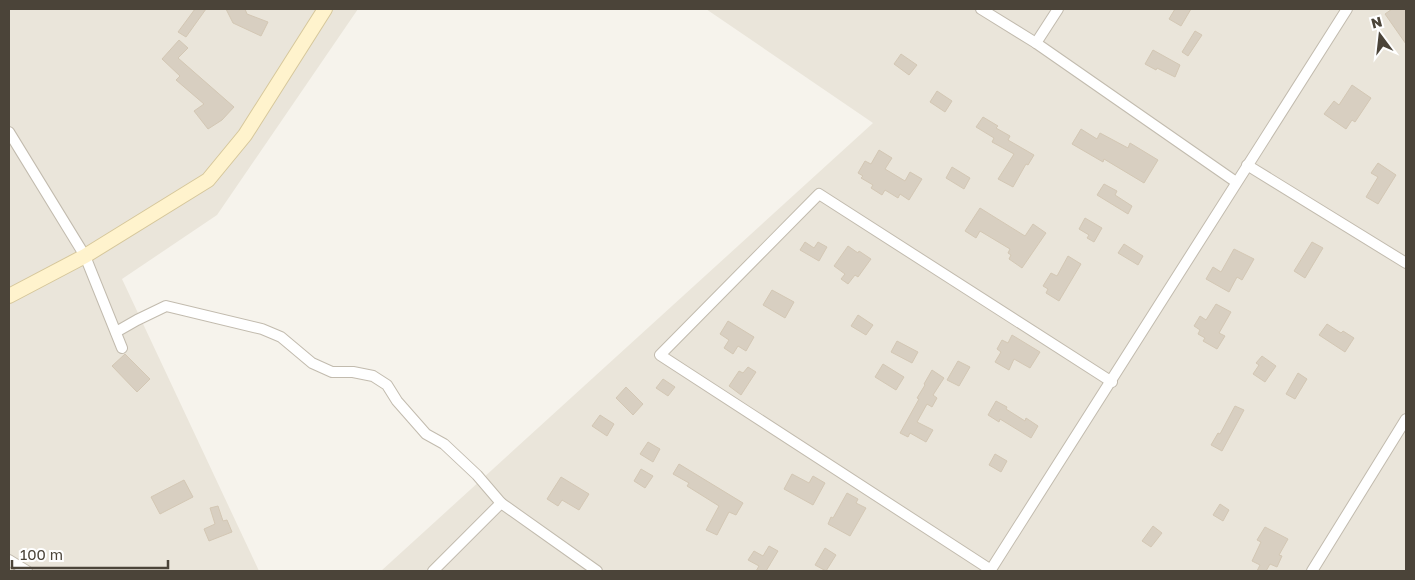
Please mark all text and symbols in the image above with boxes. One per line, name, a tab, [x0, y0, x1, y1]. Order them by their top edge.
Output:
north arrow	[1355, 10, 1405, 60]
text: N	[1369, 12, 1384, 32]
scale bar	[12, 538, 169, 570]
text: 100 m	[20, 545, 63, 563]

